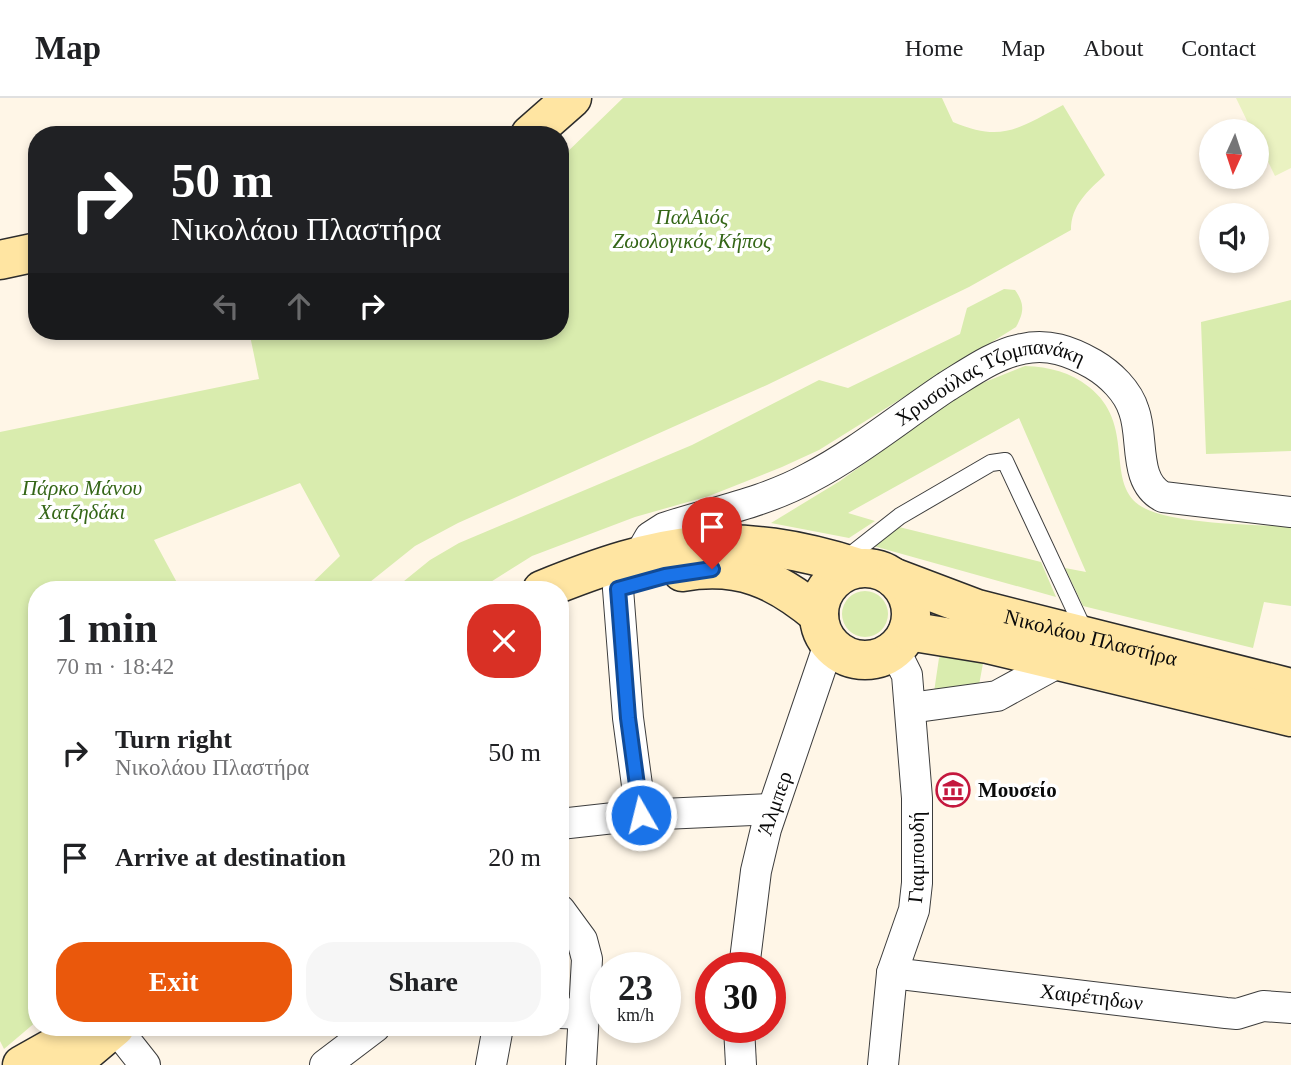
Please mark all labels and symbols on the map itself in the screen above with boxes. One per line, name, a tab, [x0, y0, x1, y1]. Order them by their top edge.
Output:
north arrow	[1199, 119, 1269, 189]
park label: ΠαλΑιός Ζωολογικός Κήπος	[612, 205, 772, 253]
street label: Χρυσούλας Τζομπανάκη	[890, 335, 1089, 431]
park label: Πάρκο Μάνου Χατζηδάκι	[21, 476, 142, 524]
pin	[682, 497, 742, 569]
street label: Νικολάου Πλαστήρα	[1002, 604, 1180, 671]
street label: Άλμπερ	[753, 768, 797, 839]
museum icon: Μουσείο	[934, 771, 972, 809]
position arrow	[604, 778, 678, 852]
place label: Μουσείο	[978, 778, 1057, 802]
street label: Γιαμπουδή	[903, 811, 929, 904]
speed limit sign: 30	[695, 952, 786, 1043]
street label: Χαιρέτηδων	[1039, 979, 1145, 1015]

